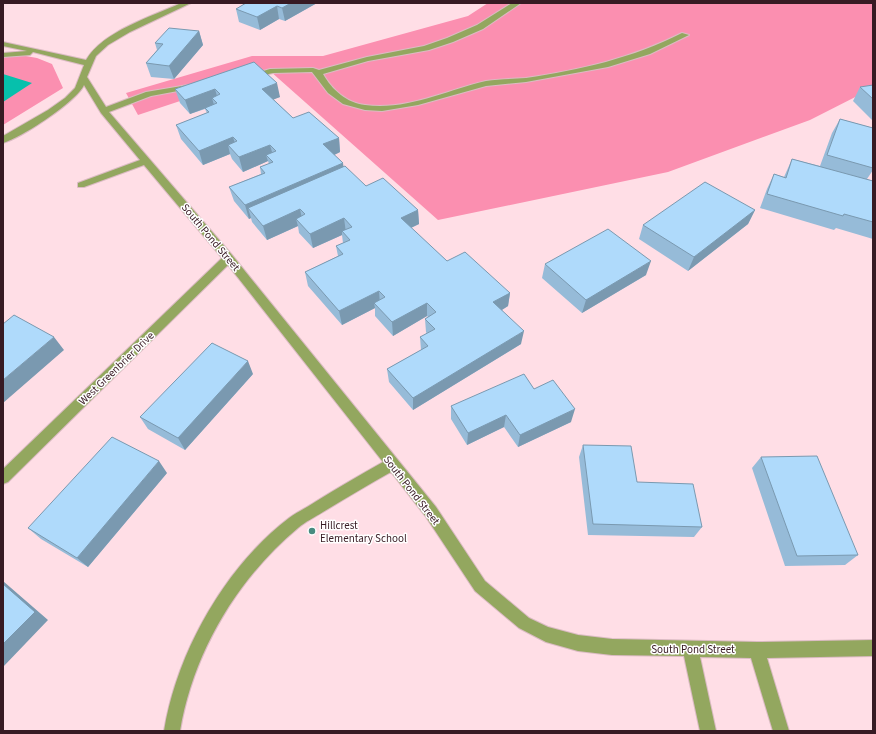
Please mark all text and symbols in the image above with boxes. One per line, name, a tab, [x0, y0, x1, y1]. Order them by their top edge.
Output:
street label: South Pond Street	[178, 201, 243, 274]
street label: West Greenbrier Drive	[75, 328, 158, 408]
street label: South Pond Street	[380, 453, 443, 528]
place label: Hillcrest Elementary School	[320, 518, 407, 546]
marker: Hillcrest Elementary School	[307, 526, 317, 536]
street label: South Pond Street	[651, 642, 735, 657]

